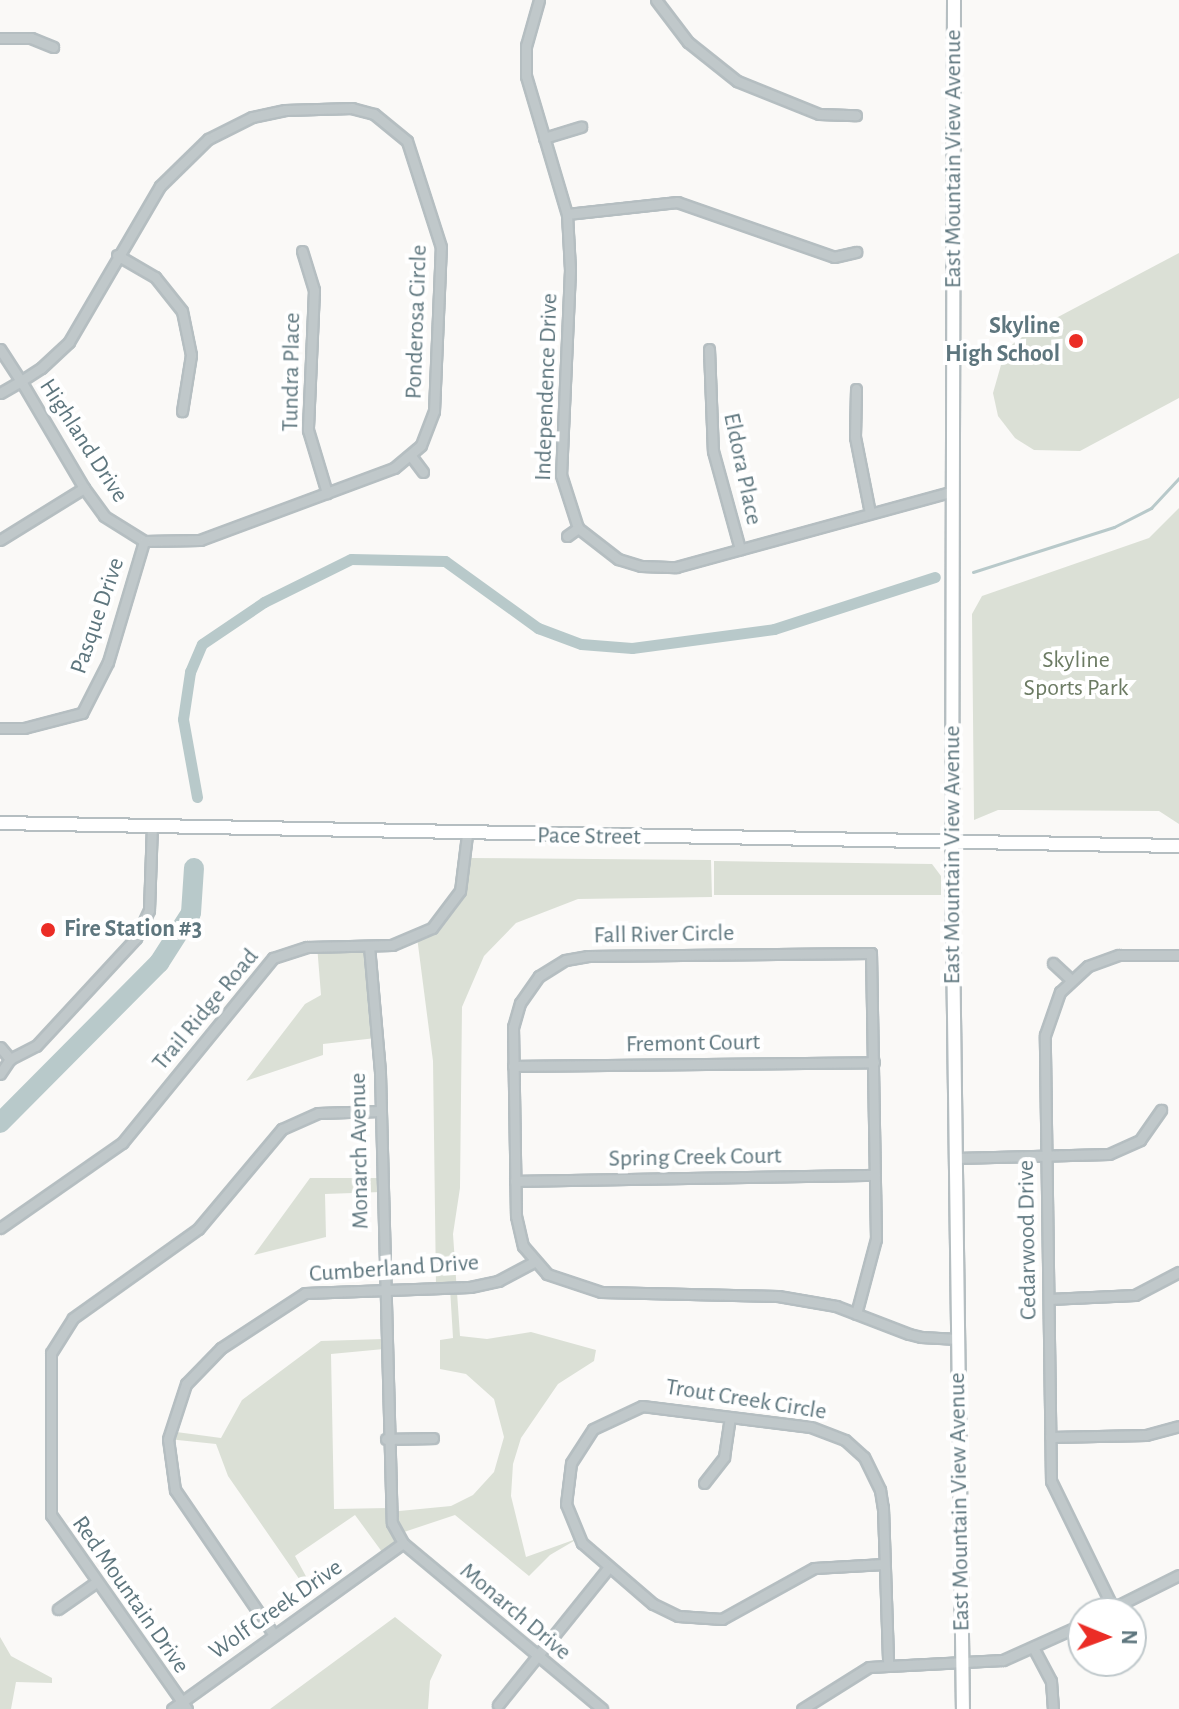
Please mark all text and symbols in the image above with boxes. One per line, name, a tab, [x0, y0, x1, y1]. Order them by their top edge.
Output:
street label: East Mountain View Avenue	[940, 30, 968, 288]
street label: Ponderosa Circle	[400, 244, 434, 400]
street label: Independence Drive	[529, 293, 565, 481]
street label: Tundra Place	[277, 312, 307, 432]
place label: Skyline High School	[945, 313, 1060, 369]
marker: Skyline High School	[1067, 332, 1085, 350]
street label: Highland Drive	[32, 374, 134, 508]
street label: Eldora Place	[716, 410, 768, 528]
street label: Pasque Drive	[65, 554, 131, 678]
park label: Skyline Sports Park	[1024, 647, 1128, 703]
street label: East Mountain View Avenue	[939, 726, 967, 984]
street label: Pace Street	[537, 822, 641, 852]
place label: Fire Station #3	[64, 916, 202, 944]
street label: Fall River Circle	[593, 919, 735, 951]
marker: Fire Station #3	[39, 921, 57, 939]
street label: Trail Ridge Road	[147, 943, 265, 1077]
street label: Fremont Court	[626, 1028, 760, 1060]
street label: Monarch Avenue	[344, 1072, 376, 1230]
street label: Spring Creek Court	[608, 1142, 782, 1174]
street label: Cedarwood Drive	[1012, 1160, 1044, 1320]
street label: Cumberland Drive	[308, 1249, 480, 1289]
street label: East Mountain View Avenue	[943, 1372, 977, 1632]
street label: Trout Creek Circle	[663, 1373, 829, 1427]
street label: Red Mountain Drive	[65, 1511, 195, 1679]
street label: Wolf Creek Drive	[204, 1553, 348, 1667]
street label: Monarch Drive	[453, 1557, 577, 1667]
north arrow	[1067, 1597, 1147, 1677]
text: N	[1118, 1630, 1140, 1645]

